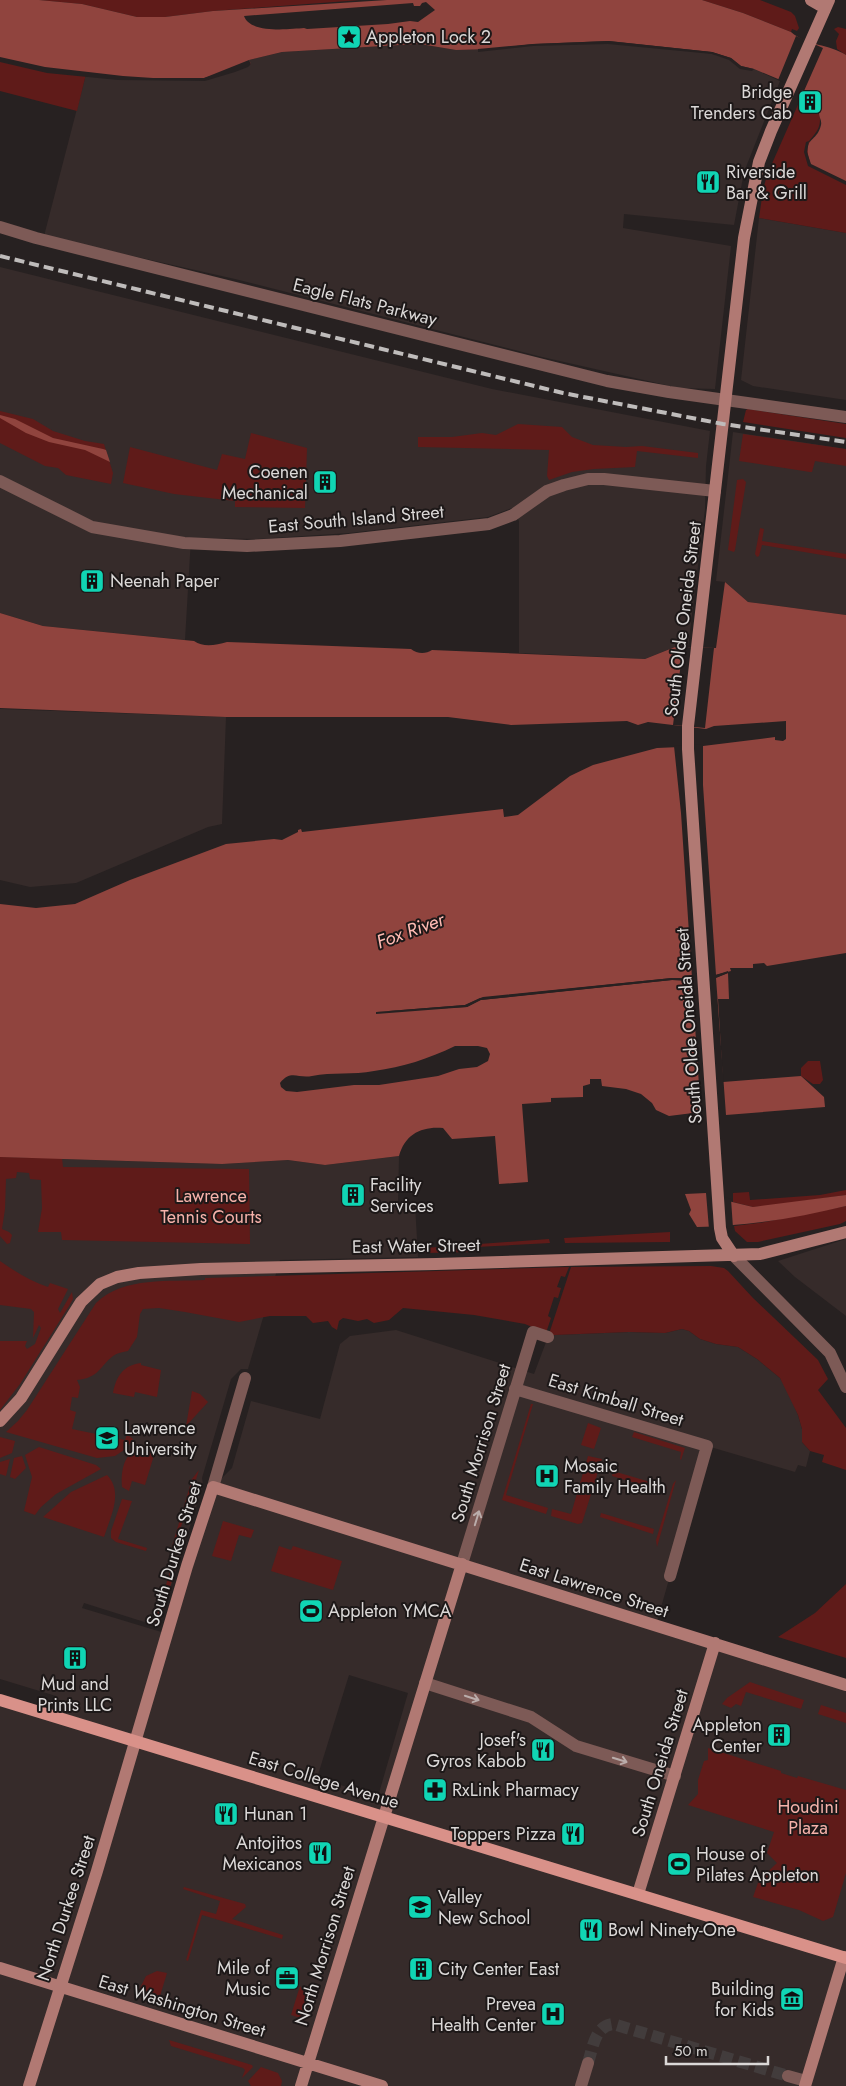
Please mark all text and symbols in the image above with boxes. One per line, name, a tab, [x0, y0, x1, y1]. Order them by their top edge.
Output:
place icon: Appleton Lock 2	[336, 24, 362, 50]
place label: Appleton Lock 2	[366, 24, 491, 50]
place label: Bridge Trenders Cab	[691, 79, 792, 126]
building icon: Bridge Trenders Cab	[797, 89, 823, 115]
place label: Riverside Bar & Grill	[726, 159, 807, 206]
restaurant icon: Riverside Bar & Grill	[695, 169, 721, 195]
street label: Eagle Flats Parkway	[290, 272, 440, 332]
place label: Coenen Mechanical	[222, 459, 308, 506]
building icon: Coenen Mechanical	[312, 469, 338, 495]
street label: East South Island Street	[267, 498, 446, 540]
street label: South Olde Oneida Street	[658, 519, 708, 718]
building icon: Neenah Paper	[79, 568, 105, 594]
place label: Neenah Paper	[110, 568, 220, 594]
water label: Fox River	[372, 905, 450, 955]
street label: South Olde Oneida Street	[669, 926, 709, 1125]
place label: Facility Services	[370, 1172, 434, 1219]
building icon: Facility Services	[340, 1182, 366, 1208]
park label: Lawrence Tennis Courts	[160, 1183, 262, 1230]
street label: East Water Street	[352, 1232, 481, 1260]
street label: South Morrison Street	[444, 1360, 518, 1526]
street label: East Kimball Street	[545, 1367, 687, 1433]
place label: Lawrence University	[124, 1415, 197, 1462]
school or university icon: Lawrence University	[94, 1425, 120, 1451]
place label: Mosaic Family Health	[564, 1453, 666, 1500]
hospital icon: Mosaic Family Health	[534, 1463, 560, 1489]
street label: South Durkee Street	[140, 1477, 209, 1630]
one-way arrow	[472, 1510, 482, 1526]
street label: East Lawrence Street	[516, 1552, 673, 1625]
sports icon: Appleton YMCA	[298, 1598, 324, 1624]
place label: Appleton YMCA	[328, 1598, 452, 1624]
building icon: Mud and Prints LLC	[62, 1645, 88, 1671]
place label: Mud and Prints LLC	[38, 1671, 112, 1718]
street label: South Oneida Street	[625, 1685, 695, 1840]
one-way arrow	[464, 1693, 480, 1703]
place label: Appleton Center	[693, 1712, 763, 1759]
building icon: Appleton Center	[766, 1722, 792, 1748]
place label: Josef's Gyros Kabob	[426, 1727, 526, 1774]
restaurant icon: Josef's Gyros Kabob	[530, 1737, 556, 1763]
street label: East College Avenue	[245, 1745, 403, 1815]
one-way arrow	[612, 1756, 628, 1766]
pharmacy icon: RxLink Pharmacy	[422, 1777, 448, 1803]
place label: RxLink Pharmacy	[452, 1777, 579, 1803]
park label: Houdini Plaza	[777, 1794, 839, 1841]
restaurant icon: Hunan 1	[213, 1801, 239, 1827]
place label: Hunan 1	[244, 1801, 307, 1827]
place label: Toppers Pizza	[451, 1821, 556, 1847]
restaurant icon: Toppers Pizza	[560, 1821, 586, 1847]
place label: Antojitos Mexicanos	[222, 1830, 302, 1877]
street label: North Durkee Street	[30, 1831, 102, 1984]
restaurant icon: Antojitos Mexicanos	[307, 1840, 333, 1866]
place label: House of Pilates Appleton	[696, 1841, 819, 1888]
sports icon: House of Pilates Appleton	[666, 1851, 692, 1877]
street label: North Morrison Street	[288, 1862, 362, 2029]
place label: Valley New School	[438, 1884, 530, 1931]
school or university icon: Valley New School	[407, 1894, 433, 1920]
restaurant icon: Bowl Ninety-One	[578, 1917, 604, 1943]
place label: Bowl Ninety-One	[608, 1917, 736, 1943]
place label: Mile of Music	[217, 1955, 271, 2002]
building icon: City Center East	[408, 1956, 434, 1982]
place label: City Center East	[438, 1956, 560, 1982]
office icon: Mile of Music	[274, 1965, 300, 1991]
street label: East Washington Street	[95, 1968, 269, 2044]
place label: Building for Kids	[711, 1976, 774, 2023]
museum icon: Building for Kids	[779, 1986, 805, 2012]
place label: Prevea Health Center	[431, 1991, 537, 2038]
hospital icon: Prevea Health Center	[540, 2001, 566, 2027]
scale bar	[666, 2034, 768, 2066]
text: 50 m	[674, 2040, 708, 2062]

